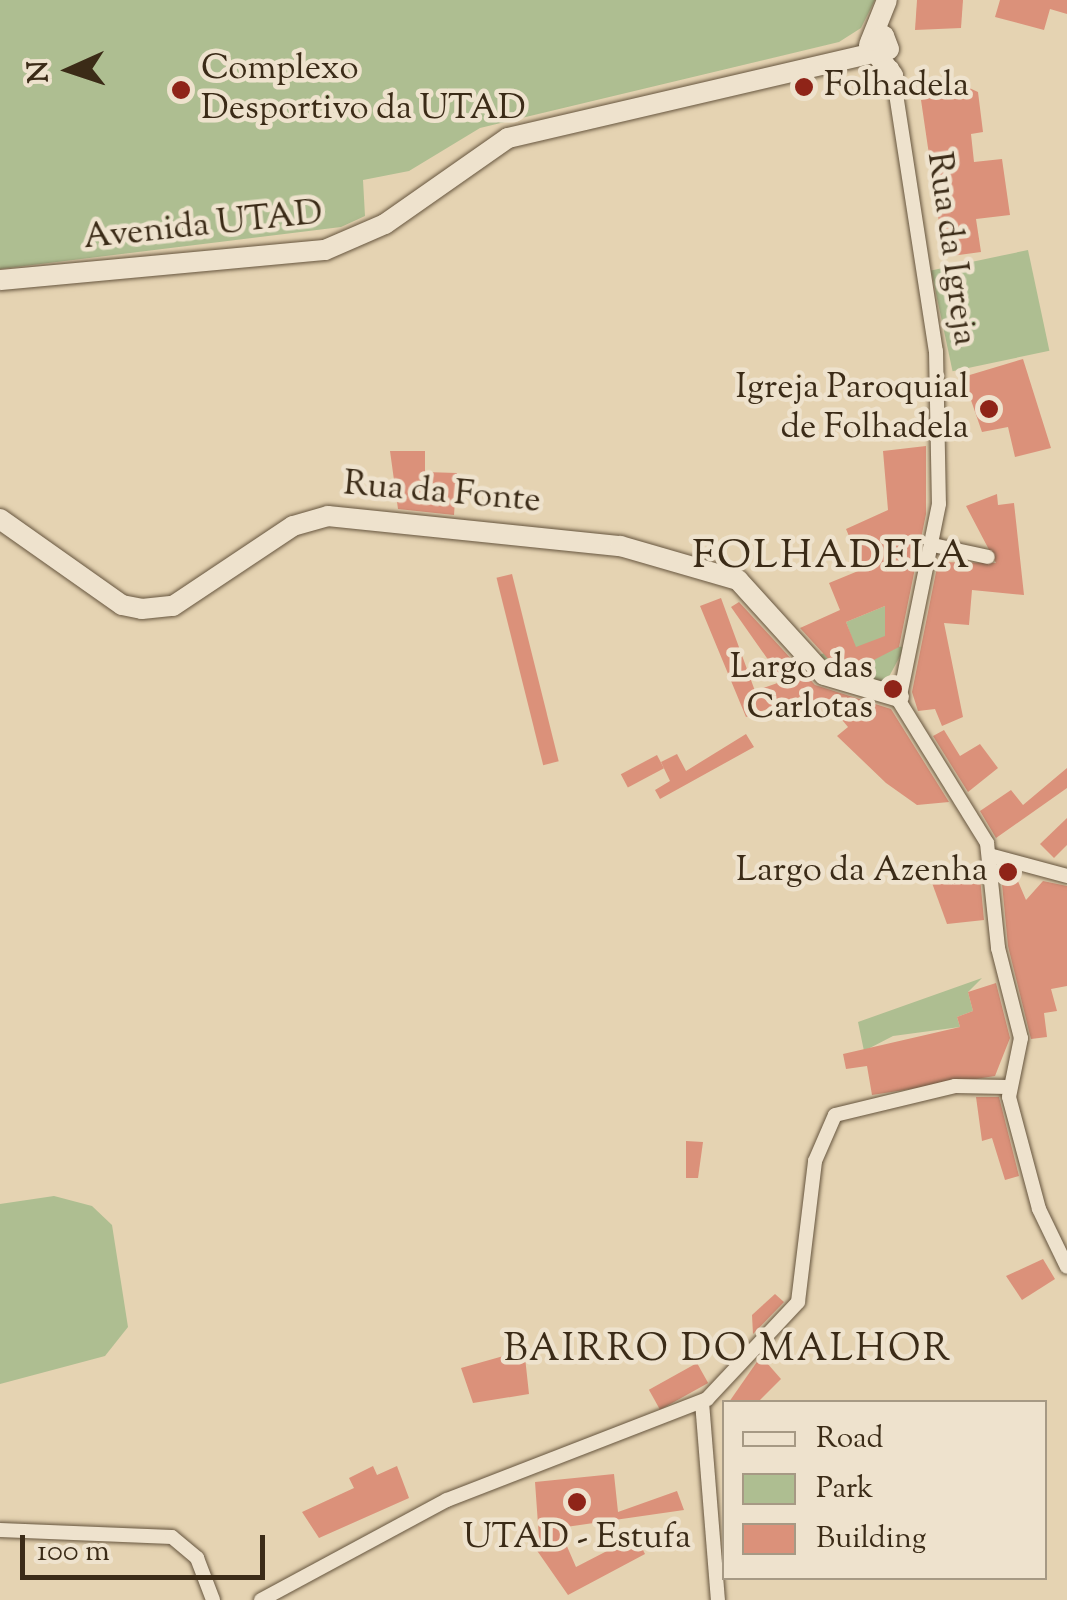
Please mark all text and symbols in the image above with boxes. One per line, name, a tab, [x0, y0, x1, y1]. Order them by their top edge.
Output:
north arrow	[20, 20, 120, 120]
place label: Complexo Desportivo da UTAD	[201, 49, 526, 131]
text: N	[19, 59, 61, 84]
place label: Folhadela	[824, 66, 969, 108]
marker: Folhadela	[793, 76, 815, 98]
marker: Complexo Desportivo da UTAD	[170, 79, 192, 101]
street label: Rua da Igreja	[916, 150, 984, 348]
street label: Avenida UTAD	[81, 194, 325, 260]
place label: Igreja Paroquial de Folhadela	[736, 368, 969, 450]
marker: Igreja Paroquial de Folhadela	[978, 398, 1000, 420]
street label: Rua da Fonte	[342, 464, 542, 524]
district label: FOLHADELA	[692, 534, 972, 582]
place label: Largo das Carlotas	[730, 648, 873, 730]
marker: Largo das Carlotas	[882, 678, 904, 700]
place label: Largo da Azenha	[736, 851, 988, 893]
marker: Largo da Azenha	[997, 861, 1019, 883]
district label: BAIRRO DO MALHOR	[503, 1329, 953, 1375]
legend	[722, 1400, 1047, 1580]
text: Road	[816, 1418, 883, 1461]
text: Park	[816, 1468, 873, 1511]
marker: UTAD - Estufa	[566, 1491, 588, 1513]
scale bar	[25, 1515, 270, 1577]
place label: UTAD - Estufa	[463, 1518, 691, 1560]
text: Building	[816, 1518, 926, 1561]
text: 100 m	[37, 1531, 110, 1574]

